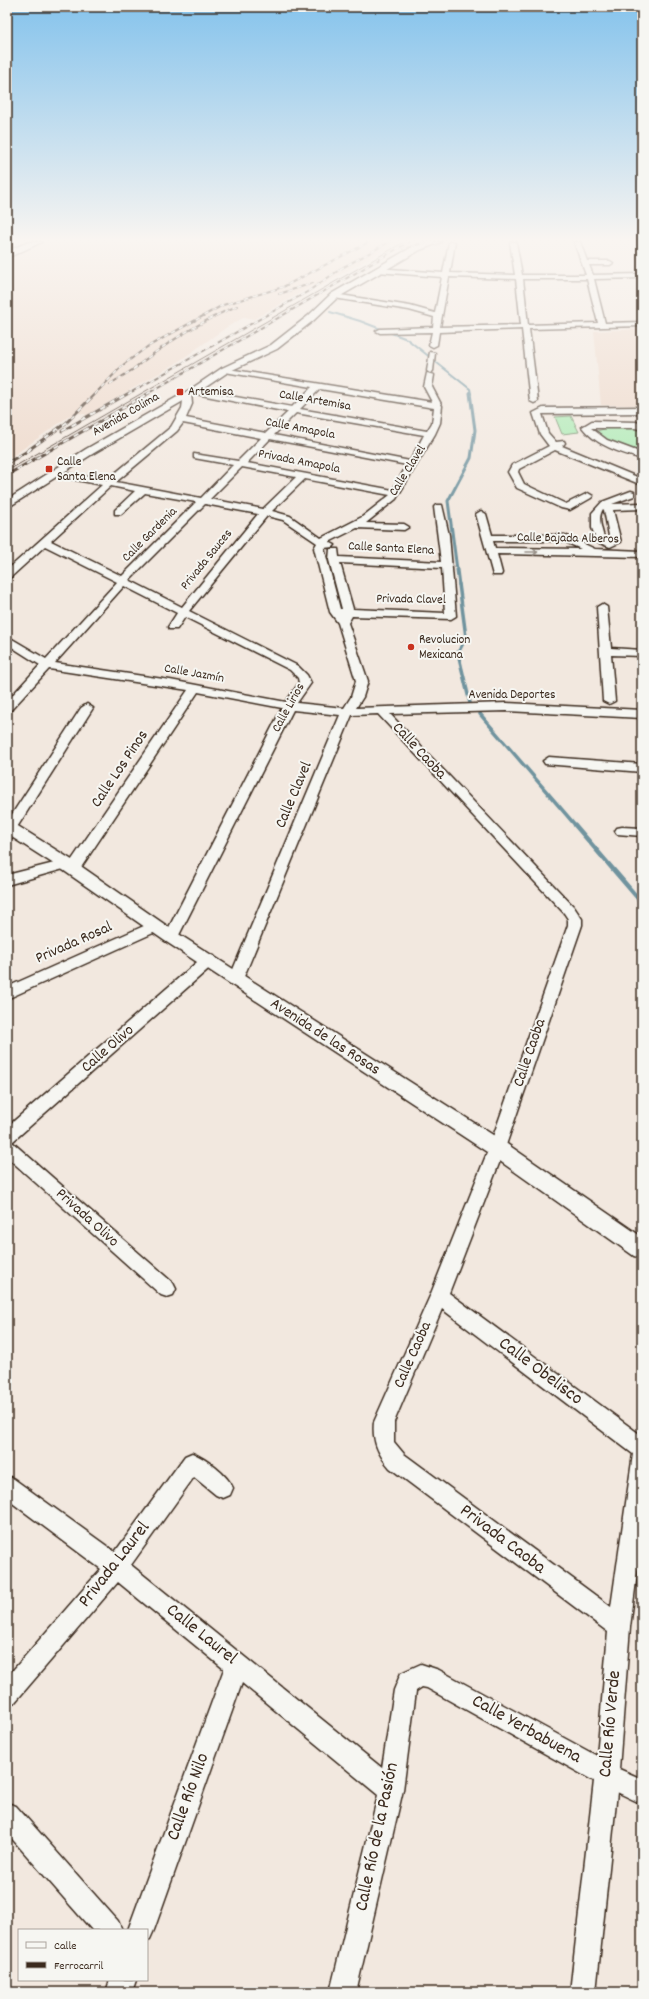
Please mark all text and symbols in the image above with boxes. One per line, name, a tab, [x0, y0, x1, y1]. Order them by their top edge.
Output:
place label: Artemisa	[188, 383, 234, 402]
street label: Calle Artemisa	[278, 385, 353, 417]
marker: Artemisa	[175, 387, 185, 397]
street label: Avenida Colima	[89, 388, 164, 442]
street label: Calle Amapola	[264, 413, 337, 445]
street label: Calle Clavel	[385, 442, 431, 500]
street label: Privada Amapola	[257, 445, 342, 479]
place label: Calle Santa Elena	[57, 453, 116, 487]
marker: Calle Santa Elena	[44, 464, 54, 474]
street label: Calle Gardenia	[118, 502, 183, 567]
street label: Privada Sauces	[176, 525, 238, 595]
street label: Calle Bajada Alberos	[517, 529, 619, 549]
street label: Calle Santa Elena	[348, 537, 435, 561]
one-way arrow	[525, 548, 538, 556]
street label: Privada Clavel	[376, 590, 446, 610]
place label: Revolucion Mexicana	[419, 631, 470, 665]
marker: Revolucion Mexicana	[406, 642, 416, 652]
street label: Calle Jazmín	[163, 659, 225, 689]
street label: Calle Lirios	[268, 680, 310, 736]
street label: Avenida Deportes	[469, 686, 555, 705]
street label: Calle Caoba	[386, 717, 452, 785]
street label: Calle Los Pinos	[86, 725, 155, 812]
street label: Calle Clavel	[270, 758, 318, 832]
street label: Privada Rosal	[32, 916, 116, 970]
street label: Avenida de las Rosas	[265, 993, 385, 1081]
street label: Calle Caoba	[508, 1015, 553, 1090]
street label: Calle Olivo	[77, 1020, 139, 1078]
street label: Privada Olivo	[50, 1183, 124, 1253]
street label: Calle Caoba	[388, 1318, 438, 1392]
street label: Calle Obelisco	[492, 1331, 588, 1413]
street label: Privada Caoba	[453, 1499, 552, 1582]
street label: Privada Laurel	[73, 1516, 158, 1614]
street label: Calle Laurel	[160, 1598, 243, 1672]
street label: Calle Río Verde	[593, 1669, 629, 1779]
street label: Calle Yerbabuena	[466, 1689, 587, 1772]
street label: Calle Río Nilo	[161, 1749, 217, 1845]
street label: Calle Río de la Pasión	[349, 1760, 407, 1914]
legend	[18, 1929, 148, 1981]
text: Calle	[54, 1938, 77, 1955]
text: Ferrocarril	[54, 1958, 103, 1975]

